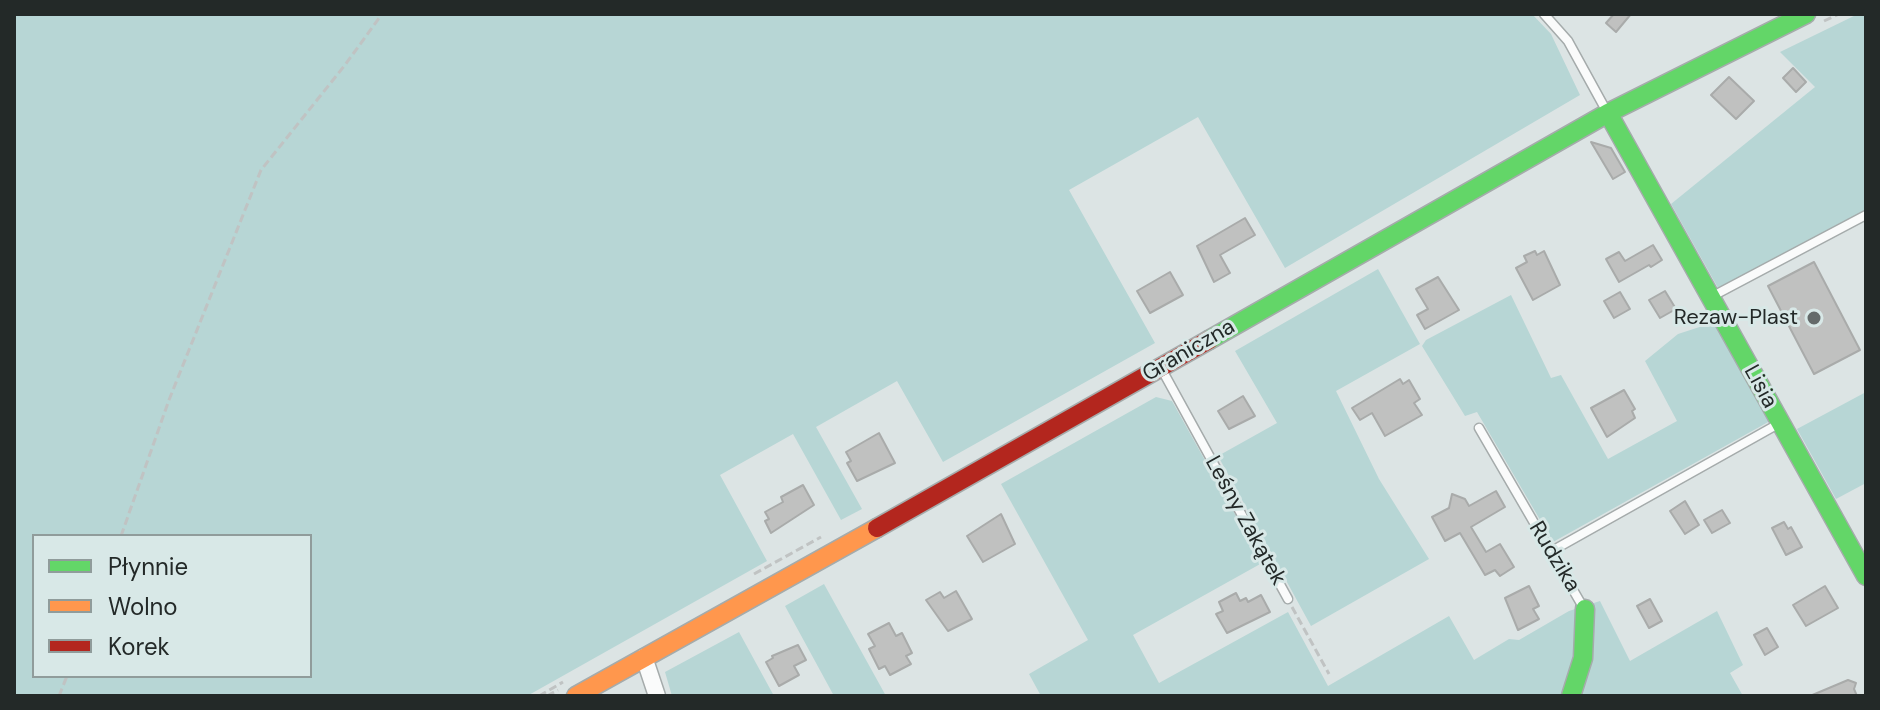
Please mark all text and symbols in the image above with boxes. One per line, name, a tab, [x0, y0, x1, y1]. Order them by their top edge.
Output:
place label: Rezaw-Plast	[1674, 305, 1798, 331]
marker: Rezaw-Plast	[1805, 309, 1823, 327]
street label: Graniczna	[1138, 314, 1240, 388]
street label: Lisia	[1738, 361, 1782, 413]
street label: Leśny Zakątek	[1199, 452, 1291, 590]
street label: Rudzika	[1523, 517, 1585, 597]
legend	[32, 534, 312, 678]
text: Płynnie	[108, 551, 188, 582]
text: Wolno	[108, 591, 178, 622]
text: Korek	[108, 631, 170, 662]

